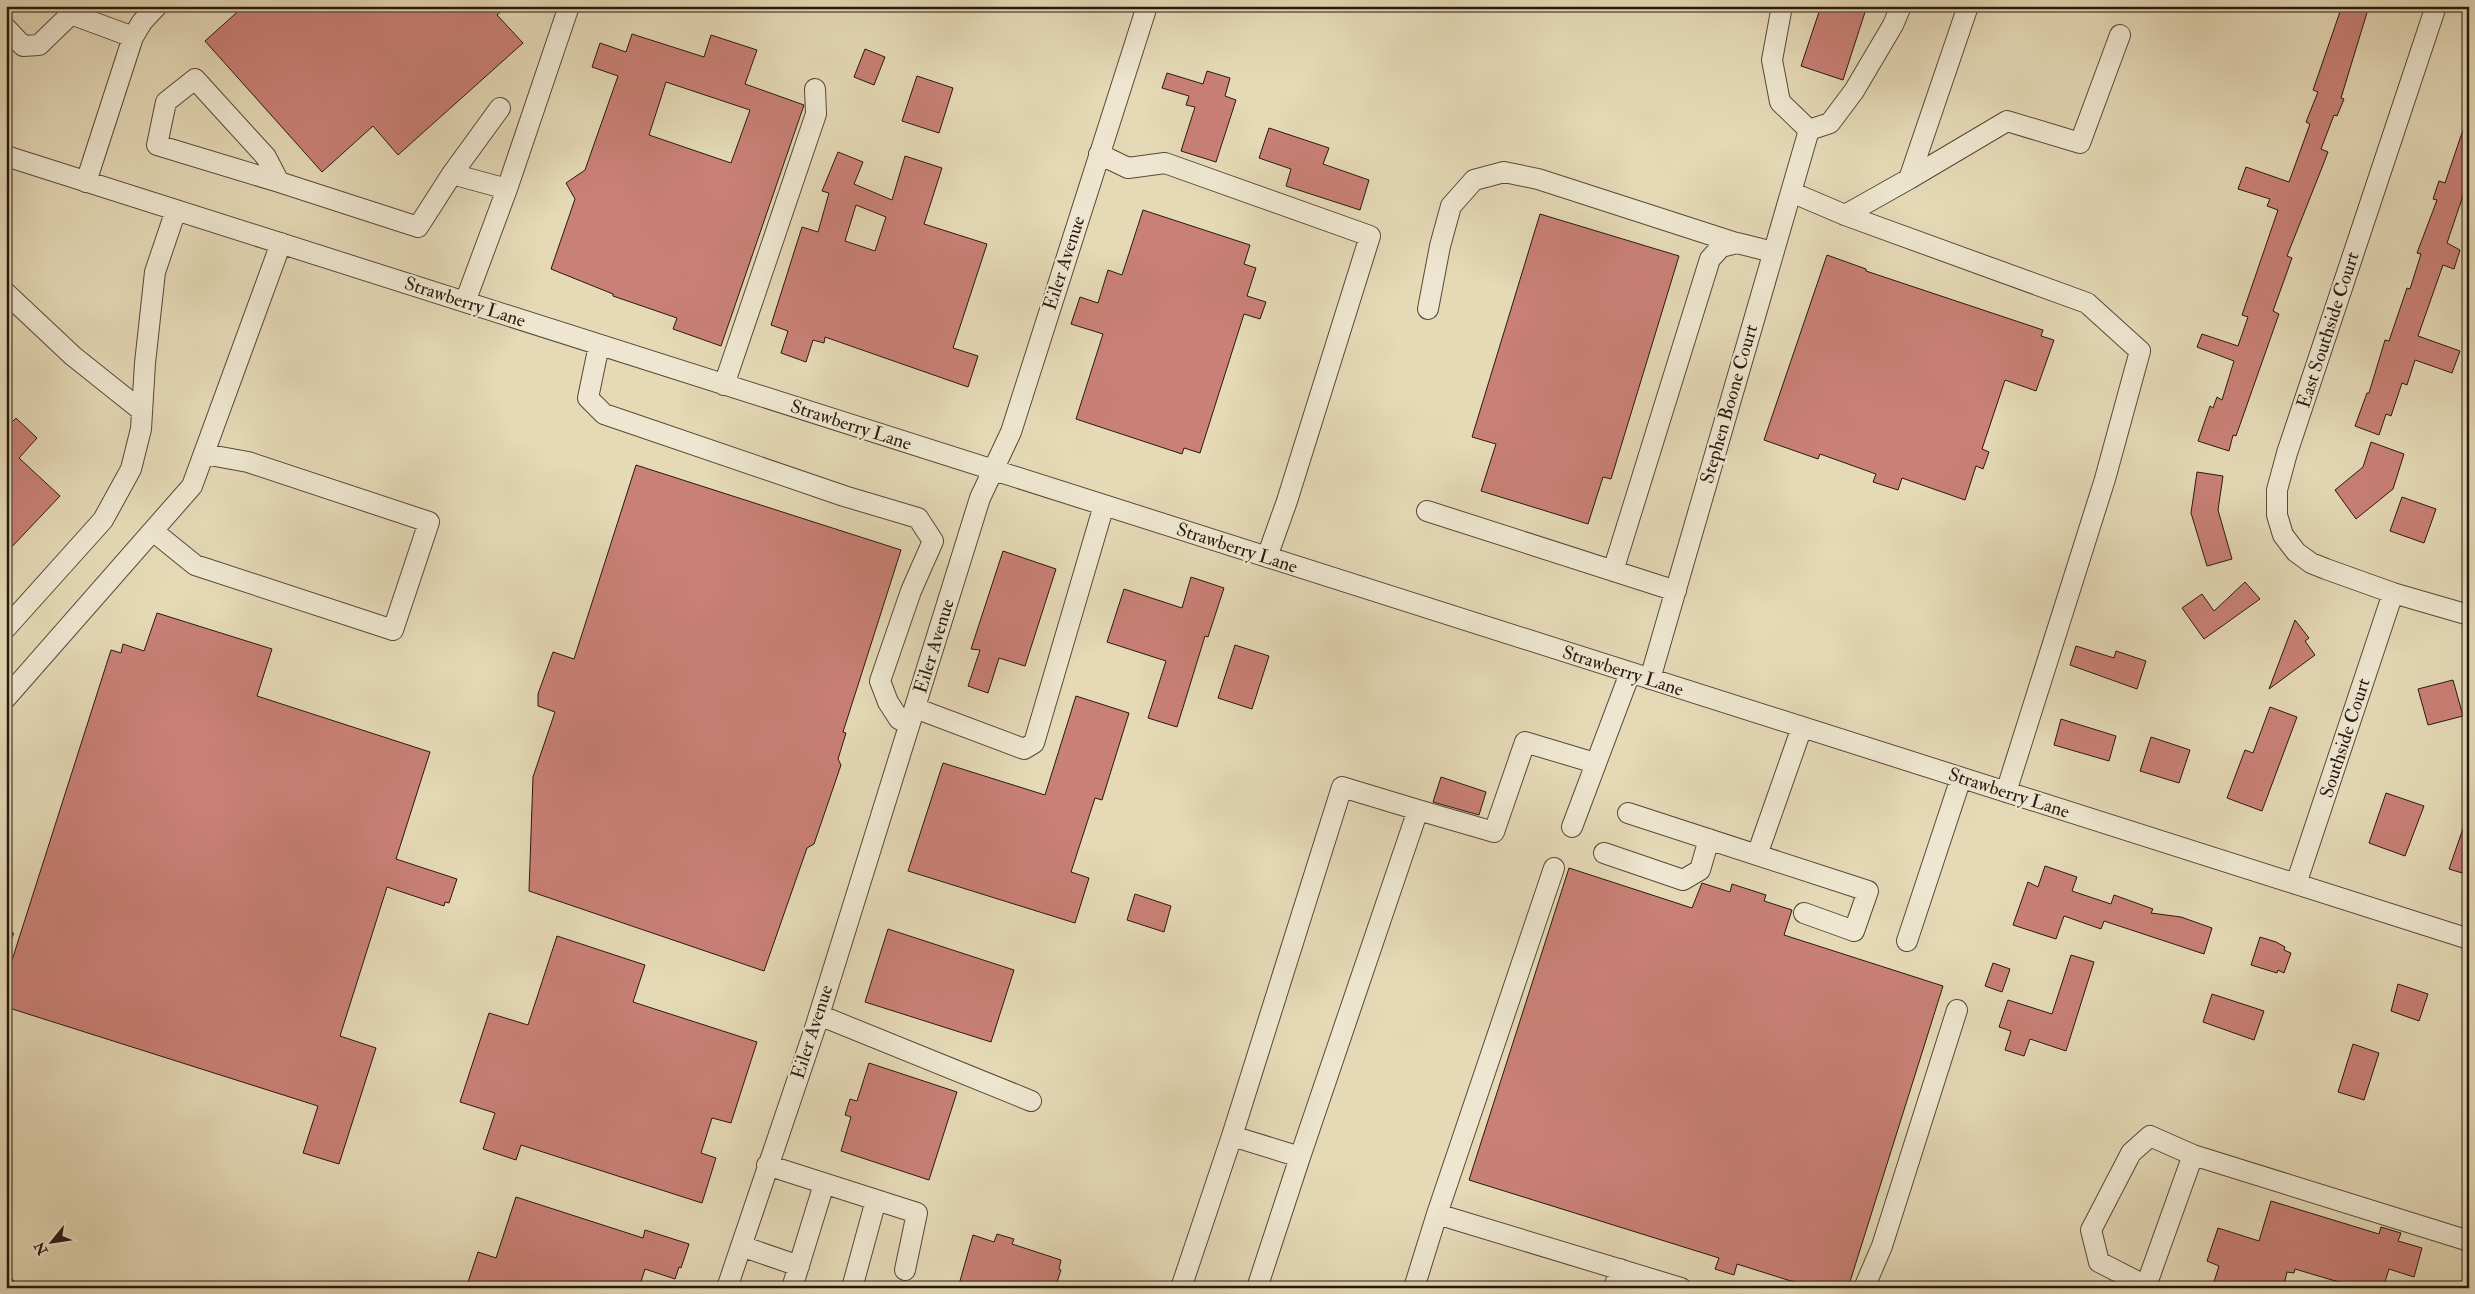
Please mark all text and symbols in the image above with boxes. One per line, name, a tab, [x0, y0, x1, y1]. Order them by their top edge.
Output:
street label: Eiler Avenue	[1038, 213, 1091, 313]
street label: East Southside Court	[2291, 249, 2365, 411]
street label: Strawberry Lane	[401, 271, 529, 333]
street label: Stephen Boone Court	[1695, 322, 1764, 487]
street label: Strawberry Lane	[787, 394, 915, 456]
street label: Strawberry Lane	[1173, 517, 1301, 579]
street label: Eiler Avenue	[908, 596, 960, 696]
street label: Strawberry Lane	[1559, 640, 1687, 702]
street label: Southside Court	[2314, 675, 2376, 801]
street label: Strawberry Lane	[1945, 762, 2073, 824]
street label: Eiler Avenue	[786, 982, 839, 1082]
north arrow	[28, 1216, 78, 1266]
text: N	[30, 1238, 52, 1259]

